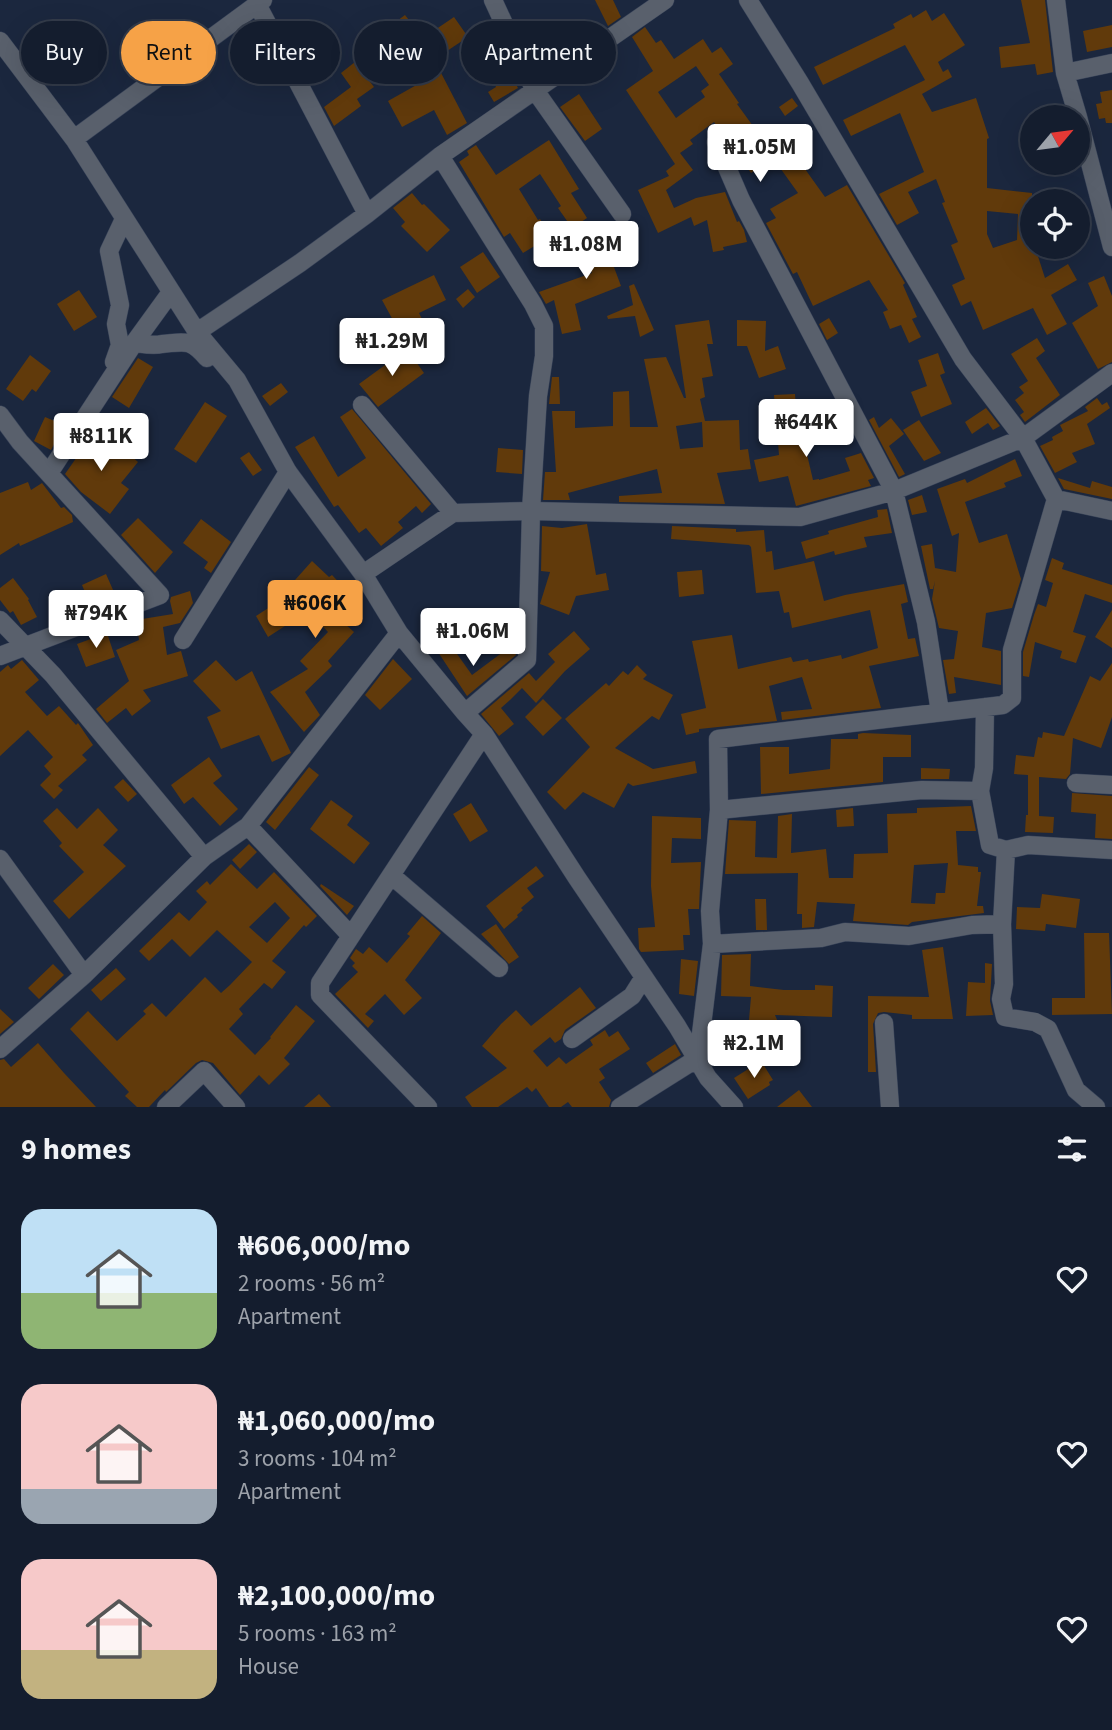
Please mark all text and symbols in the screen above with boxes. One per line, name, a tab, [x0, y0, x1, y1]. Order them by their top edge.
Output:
chip: Buy	[21, 21, 107, 84]
chip: Rent	[121, 21, 216, 84]
chip: Filters	[230, 21, 340, 84]
chip: New	[354, 21, 447, 84]
chip: Apartment	[461, 21, 616, 84]
north arrow	[1020, 105, 1090, 175]
map controls	[1020, 105, 1090, 259]
pin: ₦1.05M	[703, 124, 817, 184]
text: ₦1.05M	[723, 130, 797, 163]
button: locate	[1020, 189, 1090, 259]
pin: ₦1.08M	[529, 222, 643, 281]
text: ₦1.08M	[549, 227, 623, 260]
pin: ₦1.29M	[335, 318, 449, 378]
text: ₦1.29M	[355, 324, 429, 357]
pin: ₦644K	[757, 400, 855, 459]
text: ₦644K	[775, 405, 837, 438]
pin: ₦811K	[52, 414, 150, 473]
text: ₦811K	[70, 419, 132, 452]
pin: ₦606K	[266, 580, 364, 640]
text: ₦606K	[284, 586, 346, 619]
pin: ₦794K	[47, 590, 145, 650]
text: ₦794K	[65, 596, 127, 629]
pin: ₦1.06M	[416, 608, 530, 668]
text: ₦1.06M	[436, 614, 510, 647]
pin: ₦2.1M	[705, 1020, 803, 1080]
text: ₦2.1M	[724, 1026, 784, 1059]
text: 9 homes	[21, 1128, 131, 1171]
icon: filters	[1053, 1130, 1091, 1168]
text: ₦606,000/mo	[238, 1224, 410, 1267]
icon: home	[77, 1237, 161, 1321]
icon: heart	[1053, 1260, 1091, 1298]
text: 2 rooms · 56 m²	[238, 1267, 385, 1300]
text: Apartment	[238, 1300, 341, 1333]
text: ₦1,060,000/mo	[238, 1399, 435, 1442]
icon: home	[77, 1412, 161, 1496]
icon: heart	[1053, 1435, 1091, 1473]
text: 3 rooms · 104 m²	[238, 1442, 397, 1475]
text: Apartment	[238, 1475, 341, 1508]
text: ₦2,100,000/mo	[238, 1574, 435, 1617]
icon: home	[77, 1587, 161, 1671]
icon: heart	[1053, 1610, 1091, 1648]
text: 5 rooms · 163 m²	[238, 1617, 397, 1650]
text: House	[238, 1650, 299, 1683]

